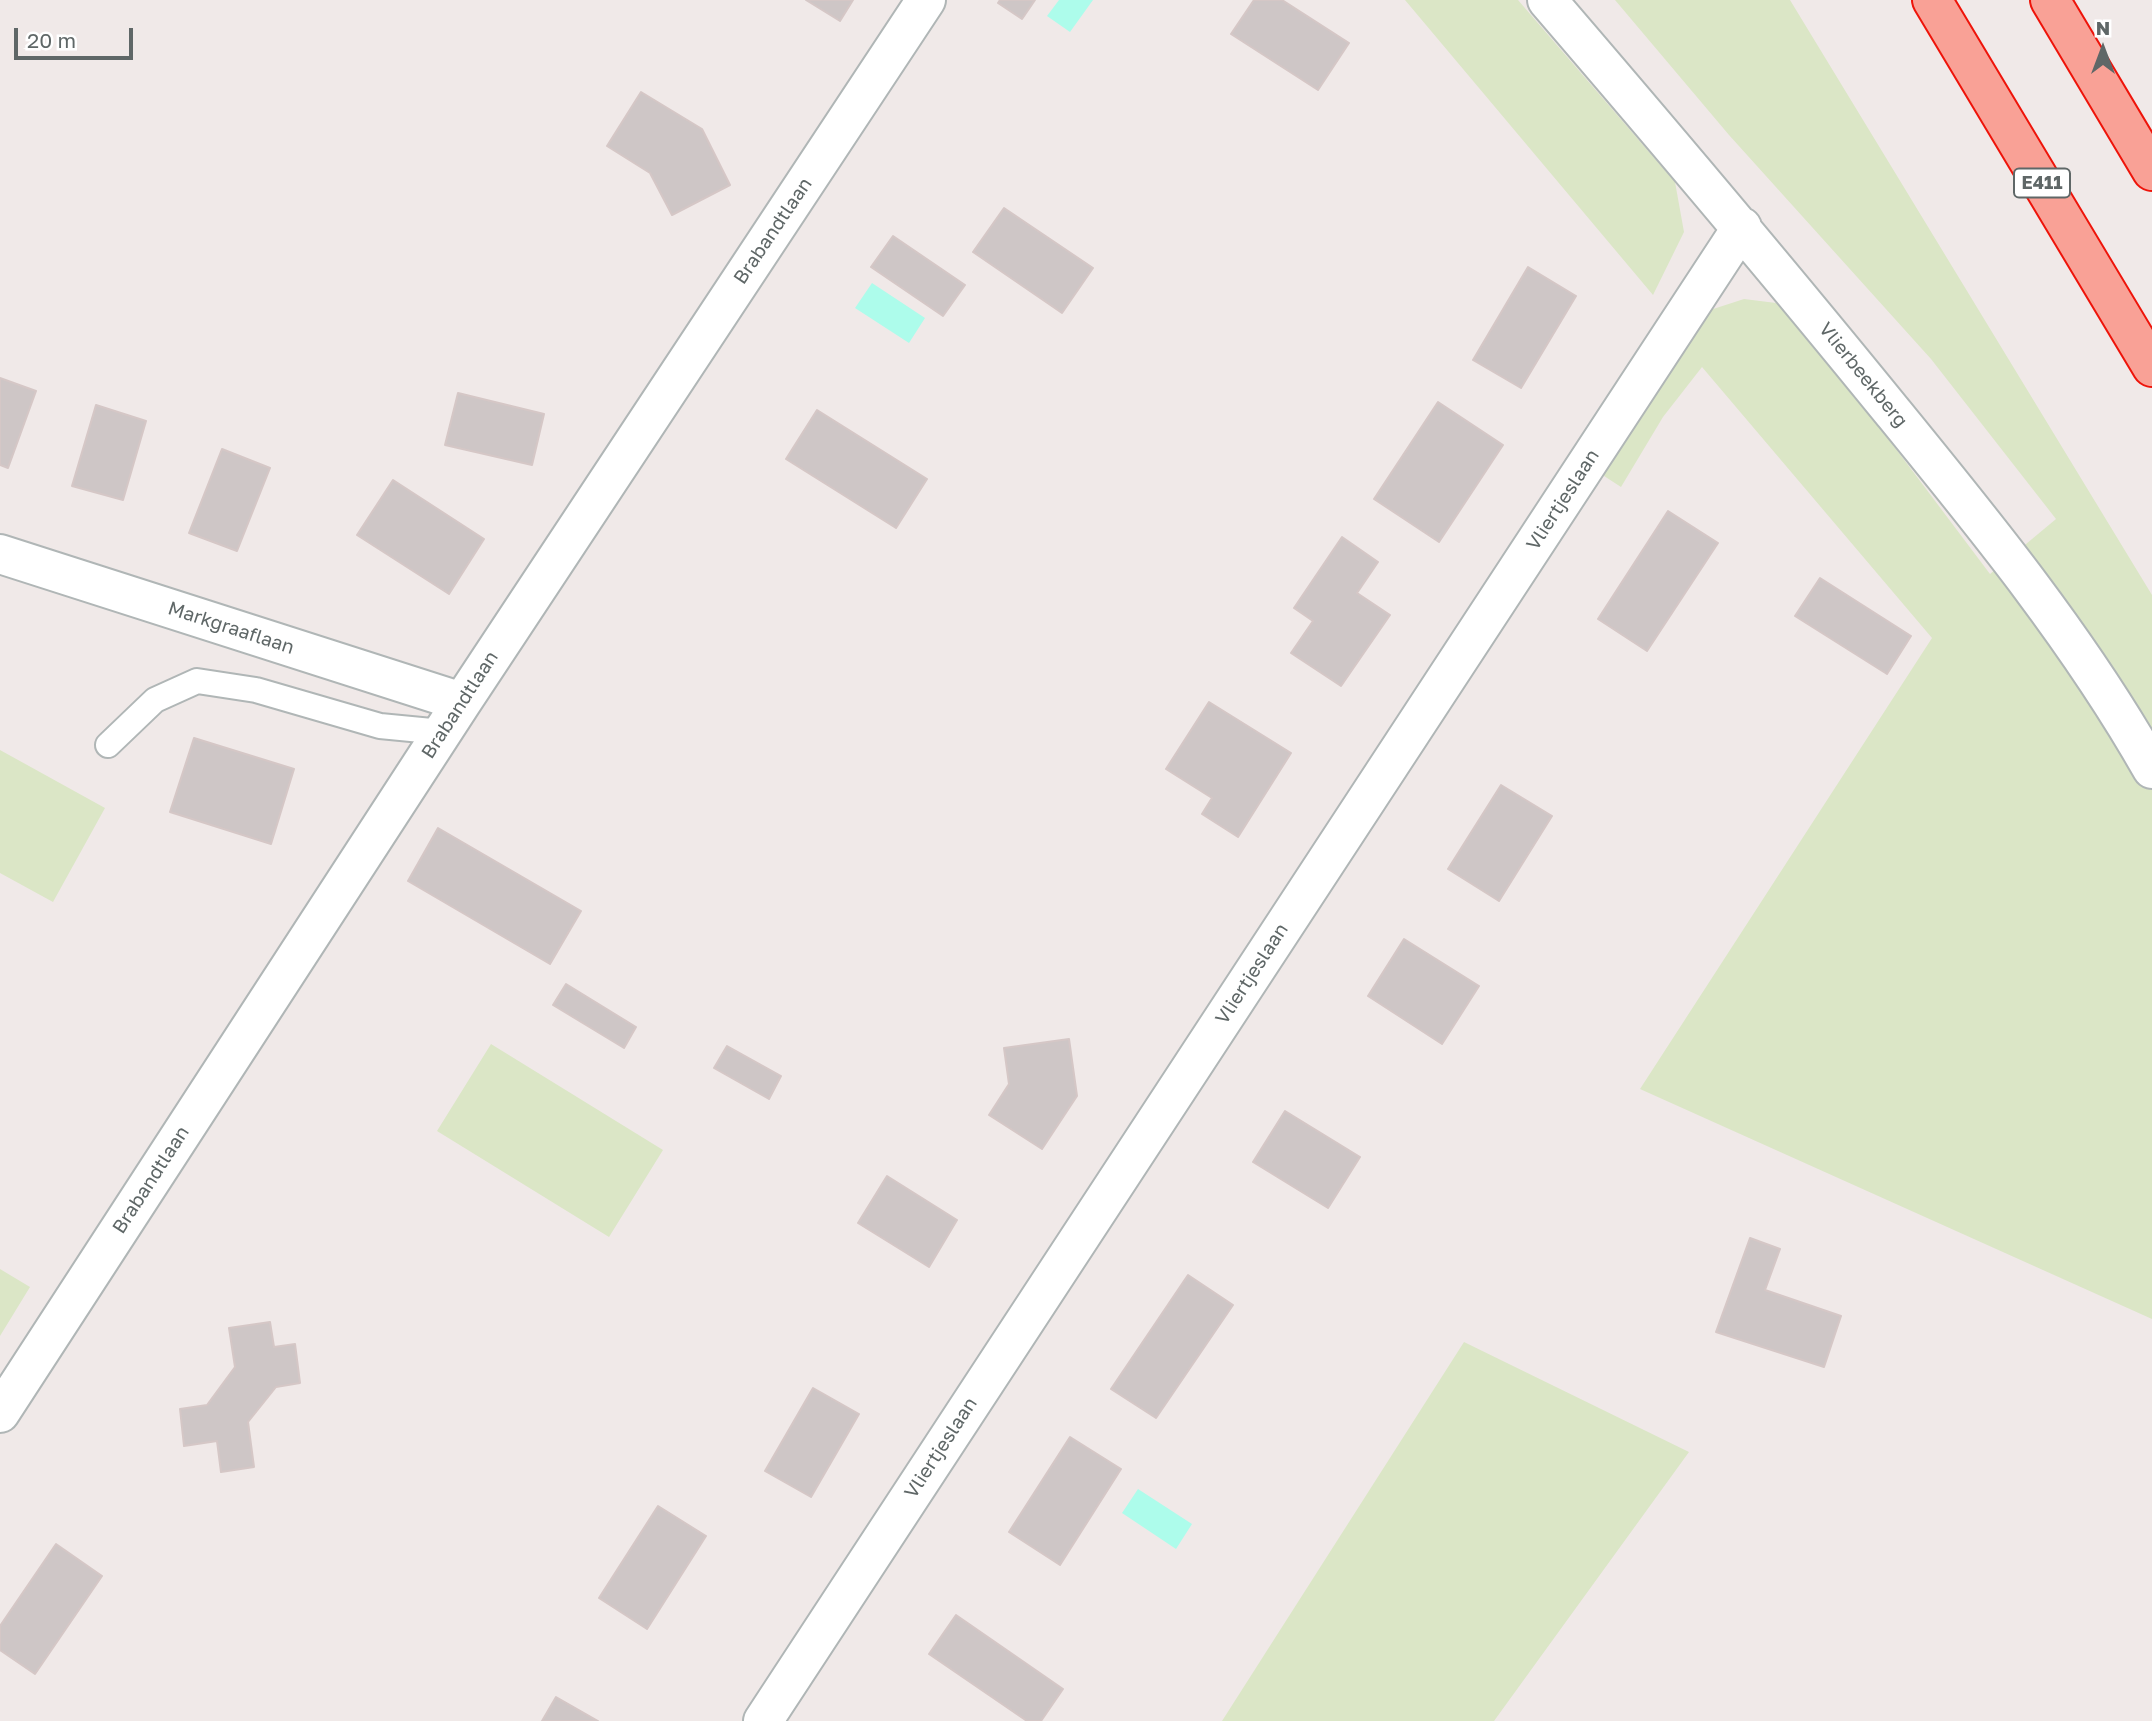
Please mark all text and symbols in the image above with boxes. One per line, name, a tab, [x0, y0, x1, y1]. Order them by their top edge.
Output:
scale bar	[18, 14, 136, 58]
north arrow	[2068, 14, 2138, 84]
text: N	[2096, 16, 2110, 39]
text: 20 m	[27, 27, 76, 53]
road number: E411	[2014, 168, 2070, 198]
street label: Brabandtlaan	[729, 174, 817, 288]
street label: Vlierbeekberg	[1814, 318, 1912, 432]
street label: Vliertjeslaan	[1522, 445, 1604, 555]
street label: Markgraaflaan	[165, 597, 297, 659]
street label: Brabandtlaan	[417, 647, 503, 763]
street label: Vliertjeslaan	[1211, 919, 1293, 1029]
street label: Brabandtlaan	[108, 1122, 194, 1238]
street label: Vliertjeslaan	[900, 1393, 982, 1503]

